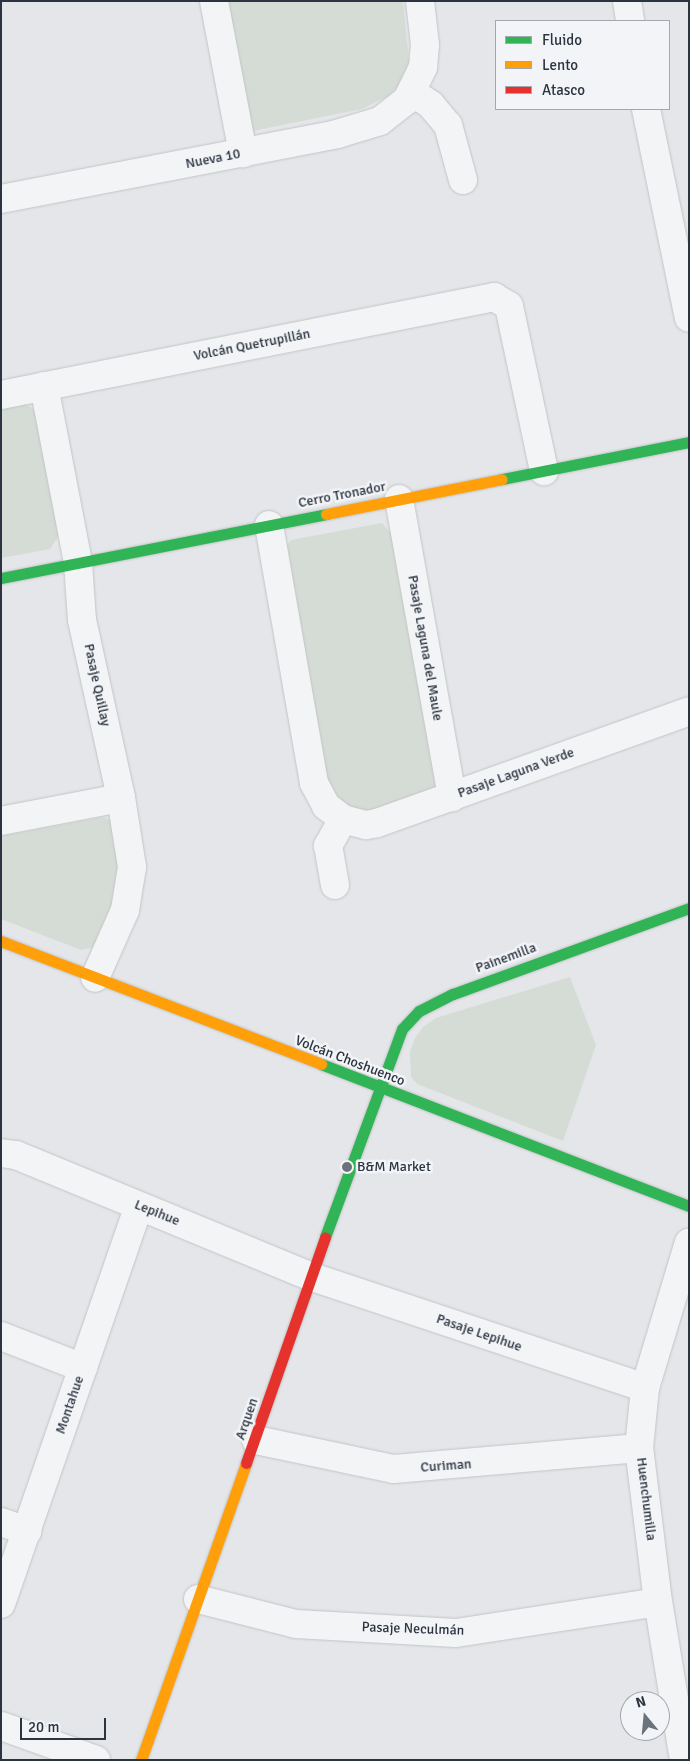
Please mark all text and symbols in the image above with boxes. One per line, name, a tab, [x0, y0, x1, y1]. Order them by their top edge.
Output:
legend	[495, 20, 670, 110]
text: Fluido	[542, 31, 582, 49]
text: Lento	[542, 56, 578, 74]
text: Atasco	[542, 81, 585, 99]
street label: Nueva 10	[184, 145, 242, 173]
street label: Volcán Quetrupillán	[192, 325, 312, 365]
street label: Cerro Tronador	[297, 478, 387, 512]
street label: Pasaje Laguna del Maule	[404, 574, 446, 722]
street label: Pasaje Quillay	[80, 642, 114, 728]
street label: Pasaje Laguna Verde	[455, 744, 577, 802]
street label: Painemilla	[473, 939, 539, 977]
street label: Volcán Choshuenco	[293, 1032, 407, 1090]
place label: B&M Market	[357, 1159, 431, 1175]
marker: B&M Market	[341, 1161, 353, 1173]
street label: Lepihue	[132, 1196, 182, 1230]
street label: Pasaje Lepihue	[434, 1311, 524, 1355]
street label: Montahue	[52, 1374, 88, 1436]
street label: Arquen	[232, 1396, 262, 1442]
street label: Curiman	[420, 1456, 472, 1476]
street label: Huenchumilla	[633, 1456, 659, 1542]
street label: Pasaje Neculmán	[361, 1619, 465, 1639]
north arrow	[620, 1691, 670, 1741]
text: N	[634, 1693, 648, 1712]
scale bar	[22, 1708, 109, 1740]
text: 20 m	[28, 1718, 59, 1736]

